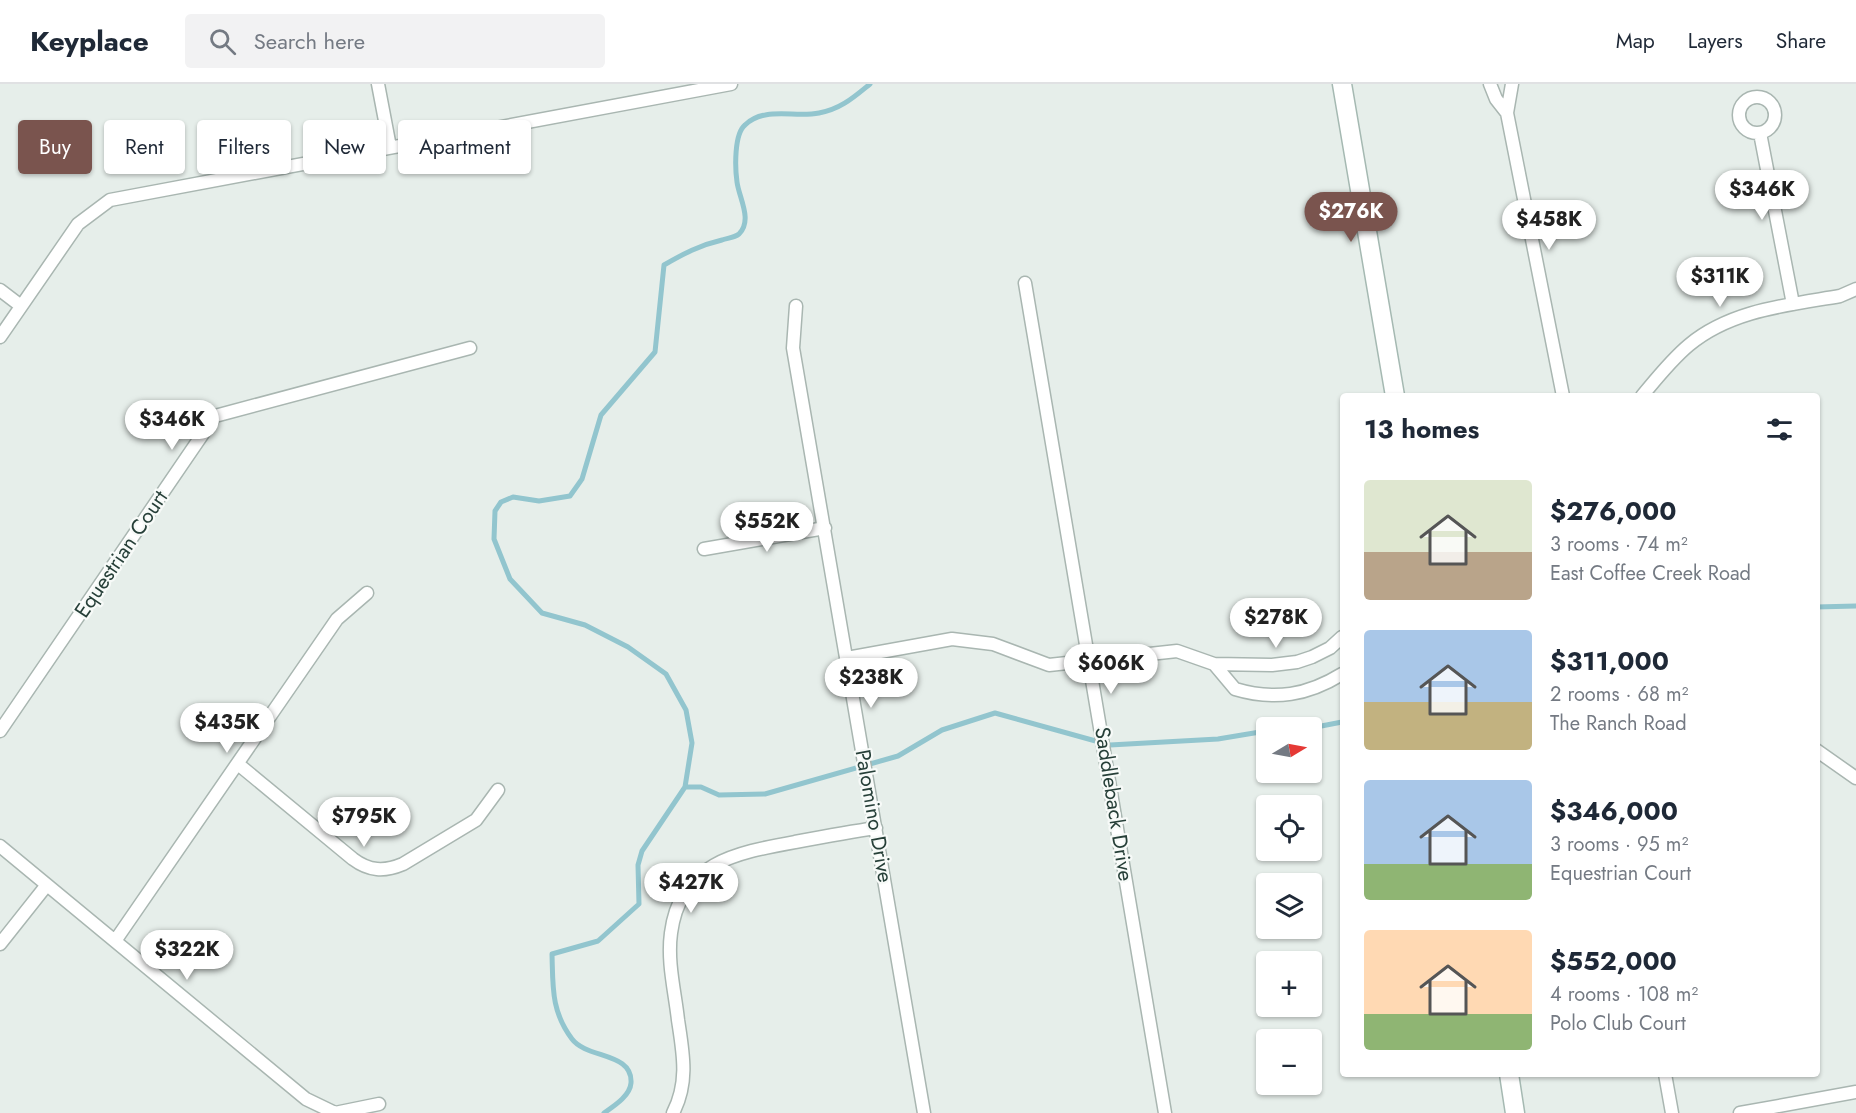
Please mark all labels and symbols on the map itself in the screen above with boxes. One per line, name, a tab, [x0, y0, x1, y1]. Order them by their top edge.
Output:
pin: $346K	[1720, 170, 1804, 221]
pin: $276K	[1309, 192, 1393, 243]
pin: $458K	[1507, 200, 1591, 251]
pin: $311K	[1678, 257, 1762, 308]
pin: $346K	[130, 400, 214, 451]
street label: Equestrian Court	[67, 484, 175, 624]
pin: $552K	[725, 502, 809, 553]
pin: $278K	[1234, 598, 1318, 649]
pin: $606K	[1069, 644, 1153, 695]
pin: $238K	[829, 658, 913, 709]
pin: $435K	[185, 703, 269, 754]
north arrow	[1256, 717, 1322, 783]
street label: Saddleback Drive	[1087, 725, 1141, 883]
street label: Palomino Drive	[848, 747, 900, 885]
pin: $795K	[322, 797, 406, 848]
pin: $427K	[649, 863, 733, 914]
pin: $322K	[145, 930, 229, 981]

